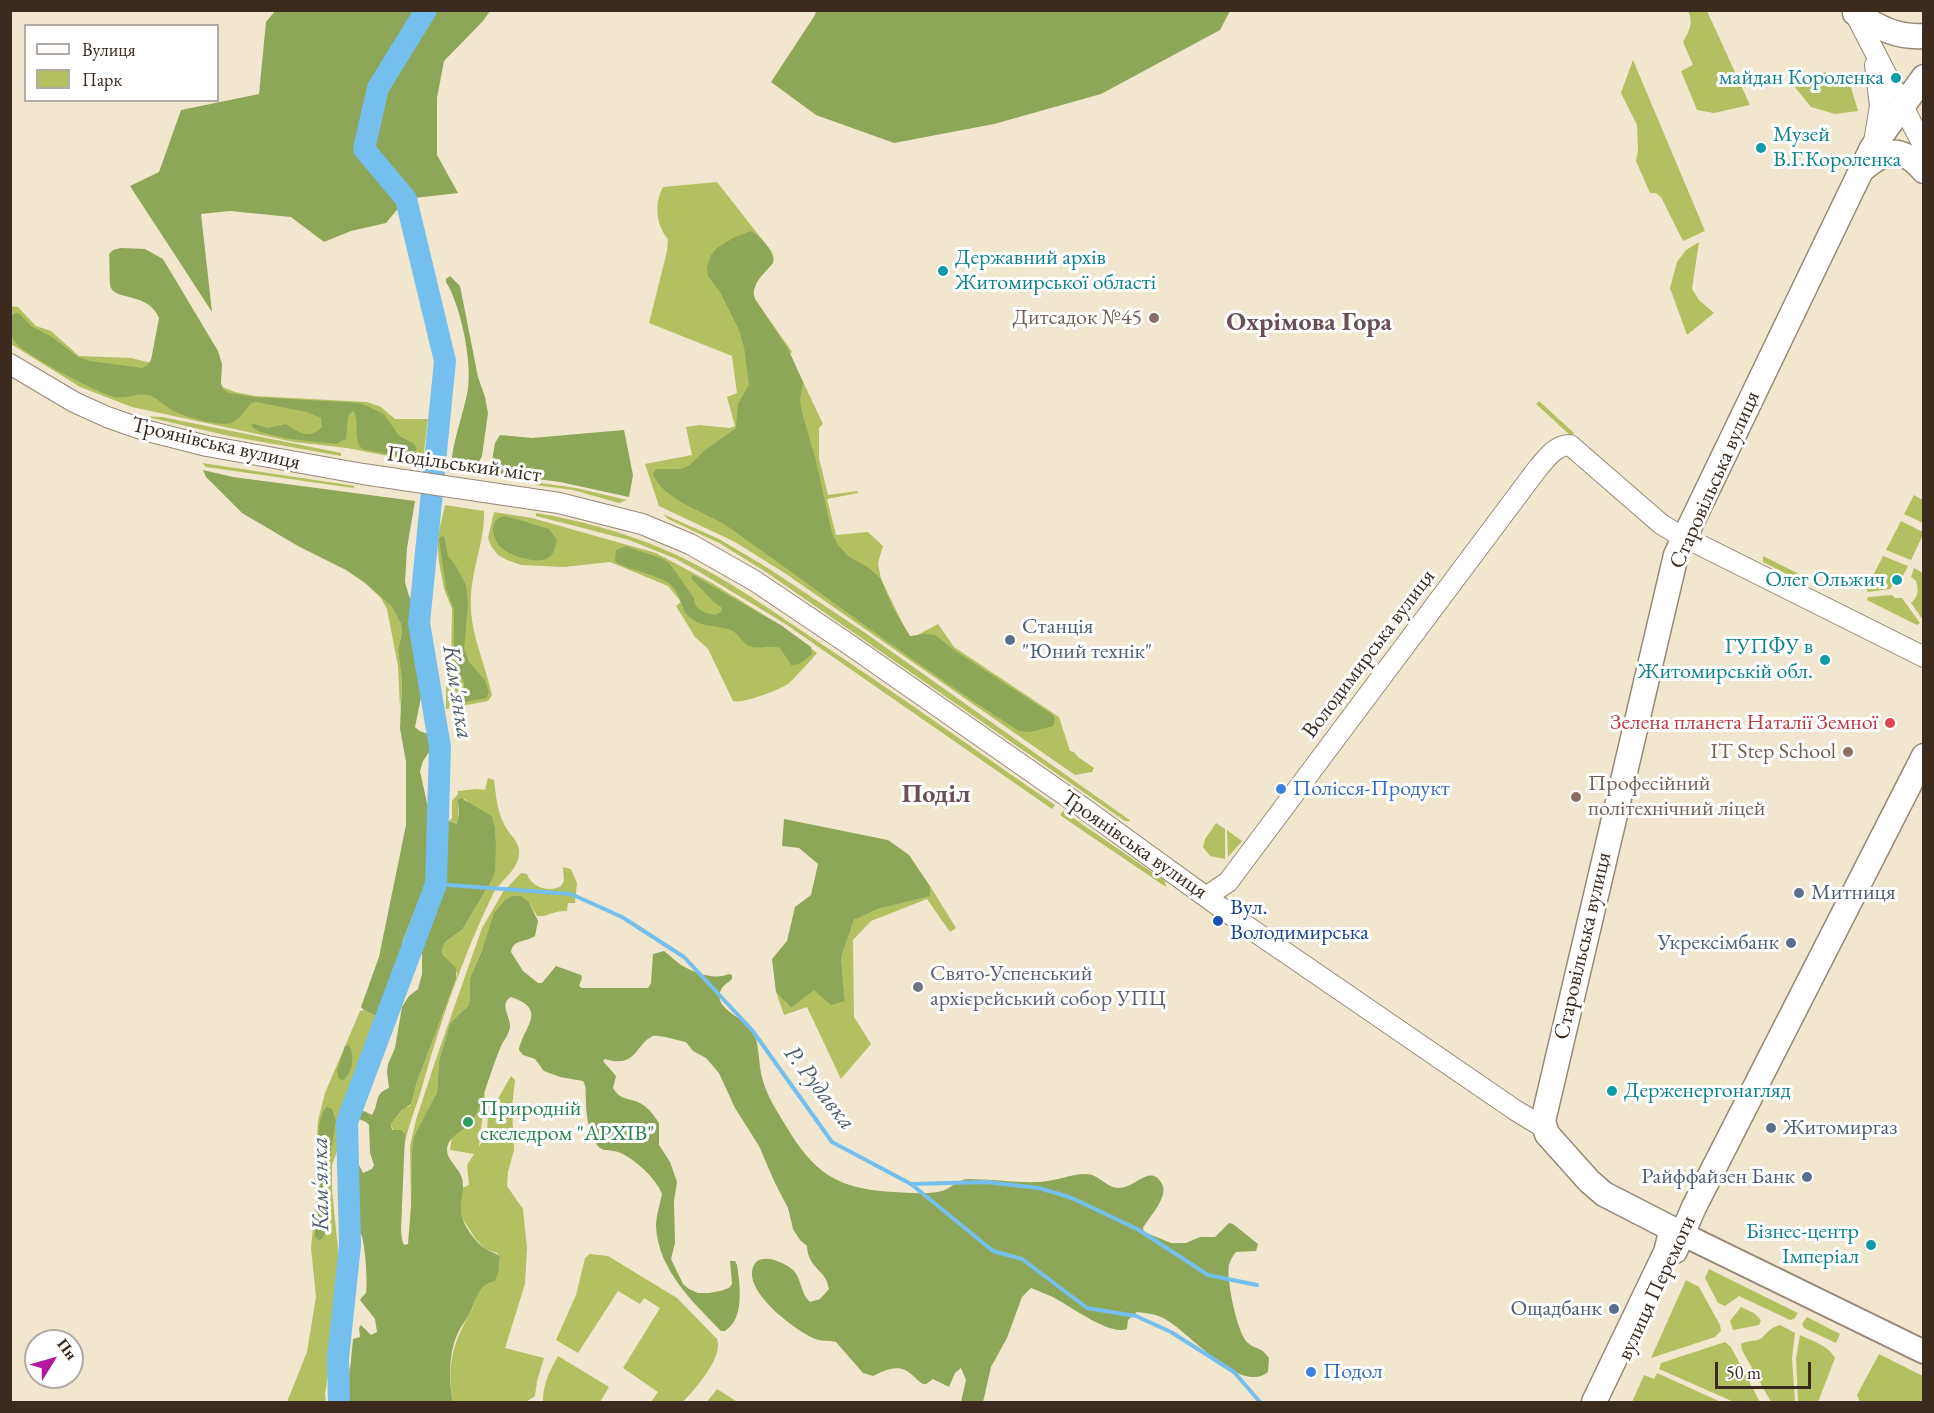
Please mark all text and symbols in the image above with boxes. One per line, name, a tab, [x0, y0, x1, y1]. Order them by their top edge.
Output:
legend	[24, 24, 219, 102]
text: Вулиця	[82, 38, 135, 61]
place label: майдан Короленка	[1719, 65, 1884, 91]
text: Парк	[82, 68, 122, 91]
marker: майдан Короленка	[1889, 71, 1903, 85]
place label: Музей В.Г.Короленка	[1773, 122, 1901, 174]
marker: Музей В.Г.Короленка	[1754, 141, 1768, 155]
place label: Державний архів Житомирської області	[955, 245, 1156, 296]
marker: Державний архів Житомирської області	[936, 264, 950, 278]
place label: Дитсадок №45	[1012, 305, 1142, 331]
district label: Охрімова Гора	[1226, 307, 1392, 339]
marker: Дитсадок №45	[1147, 311, 1161, 325]
street label: Старовільська вулиця	[1664, 387, 1766, 573]
street label: Троянівська вулиця	[129, 412, 303, 476]
street label: Подільський міст	[385, 441, 543, 489]
street label: Володимирська вулиця	[1297, 564, 1441, 744]
place label: Олег Ольжич	[1765, 567, 1885, 593]
marker: Олег Ольжич	[1890, 573, 1904, 587]
place label: Станція "Юний технік"	[1022, 614, 1152, 666]
marker: Станція "Юний технік"	[1003, 633, 1017, 647]
place label: ГУПФУ в Житомирській обл.	[1638, 634, 1813, 686]
water label: Кам'янка	[435, 643, 479, 741]
marker: ГУПФУ в Житомирській обл.	[1818, 653, 1832, 667]
place label: Зелена планета Наталії Земної	[1610, 710, 1878, 736]
marker: Зелена планета Наталії Земної	[1883, 716, 1897, 730]
place label: IT Step School	[1711, 739, 1836, 765]
marker: IT Step School	[1841, 745, 1855, 759]
place label: Професійний політехнічний ліцей	[1588, 771, 1765, 822]
place label: Полісся-Продукт	[1293, 776, 1450, 802]
district label: Поділ	[902, 779, 970, 811]
marker: Полісся-Продукт	[1274, 782, 1288, 796]
street label: Троянівська вулиця	[1056, 785, 1212, 905]
marker: Професійний політехнічний ліцей	[1569, 790, 1583, 804]
street label: Старовільська вулиця	[1549, 850, 1617, 1042]
place label: Митниця	[1811, 880, 1896, 906]
marker: Митниця	[1792, 886, 1806, 900]
place label: Вул. Володимирська	[1230, 895, 1369, 946]
marker: Вул. Володимирська	[1211, 914, 1225, 928]
place label: Укрексімбанк	[1658, 930, 1779, 956]
marker: Укрексімбанк	[1784, 936, 1798, 950]
place label: Свято-Успенський архієрейський собор УПЦ	[930, 961, 1166, 1012]
marker: Свято-Успенський архієрейський собор УПЦ	[911, 980, 925, 994]
water label: Р. Рудавка	[777, 1040, 861, 1136]
place label: Держенергонагляд	[1624, 1078, 1791, 1104]
marker: Держенергонагляд	[1605, 1084, 1619, 1098]
place label: Природній скеледром "АРХІВ"	[480, 1096, 655, 1148]
marker: Природній скеледром "АРХІВ"	[461, 1115, 475, 1129]
place label: Житомиргаз	[1783, 1115, 1897, 1141]
marker: Житомиргаз	[1764, 1121, 1778, 1135]
water label: Кам'янка	[306, 1136, 336, 1232]
place label: Райффайзен Банк	[1641, 1164, 1795, 1190]
marker: Райффайзен Банк	[1800, 1170, 1814, 1184]
street label: вулиця Перемоги	[1612, 1211, 1702, 1365]
place label: Бізнес-центр Імперіал	[1746, 1219, 1859, 1270]
marker: Бізнес-центр Імперіал	[1864, 1238, 1878, 1252]
place label: Ощадбанк	[1510, 1296, 1602, 1322]
marker: Ощадбанк	[1607, 1302, 1621, 1316]
north arrow	[24, 1329, 84, 1389]
text: Пн	[52, 1334, 82, 1364]
scale bar	[1718, 1350, 1814, 1388]
place label: Подол	[1323, 1359, 1382, 1385]
text: 50 m	[1726, 1361, 1761, 1384]
marker: Подол	[1304, 1365, 1318, 1379]

